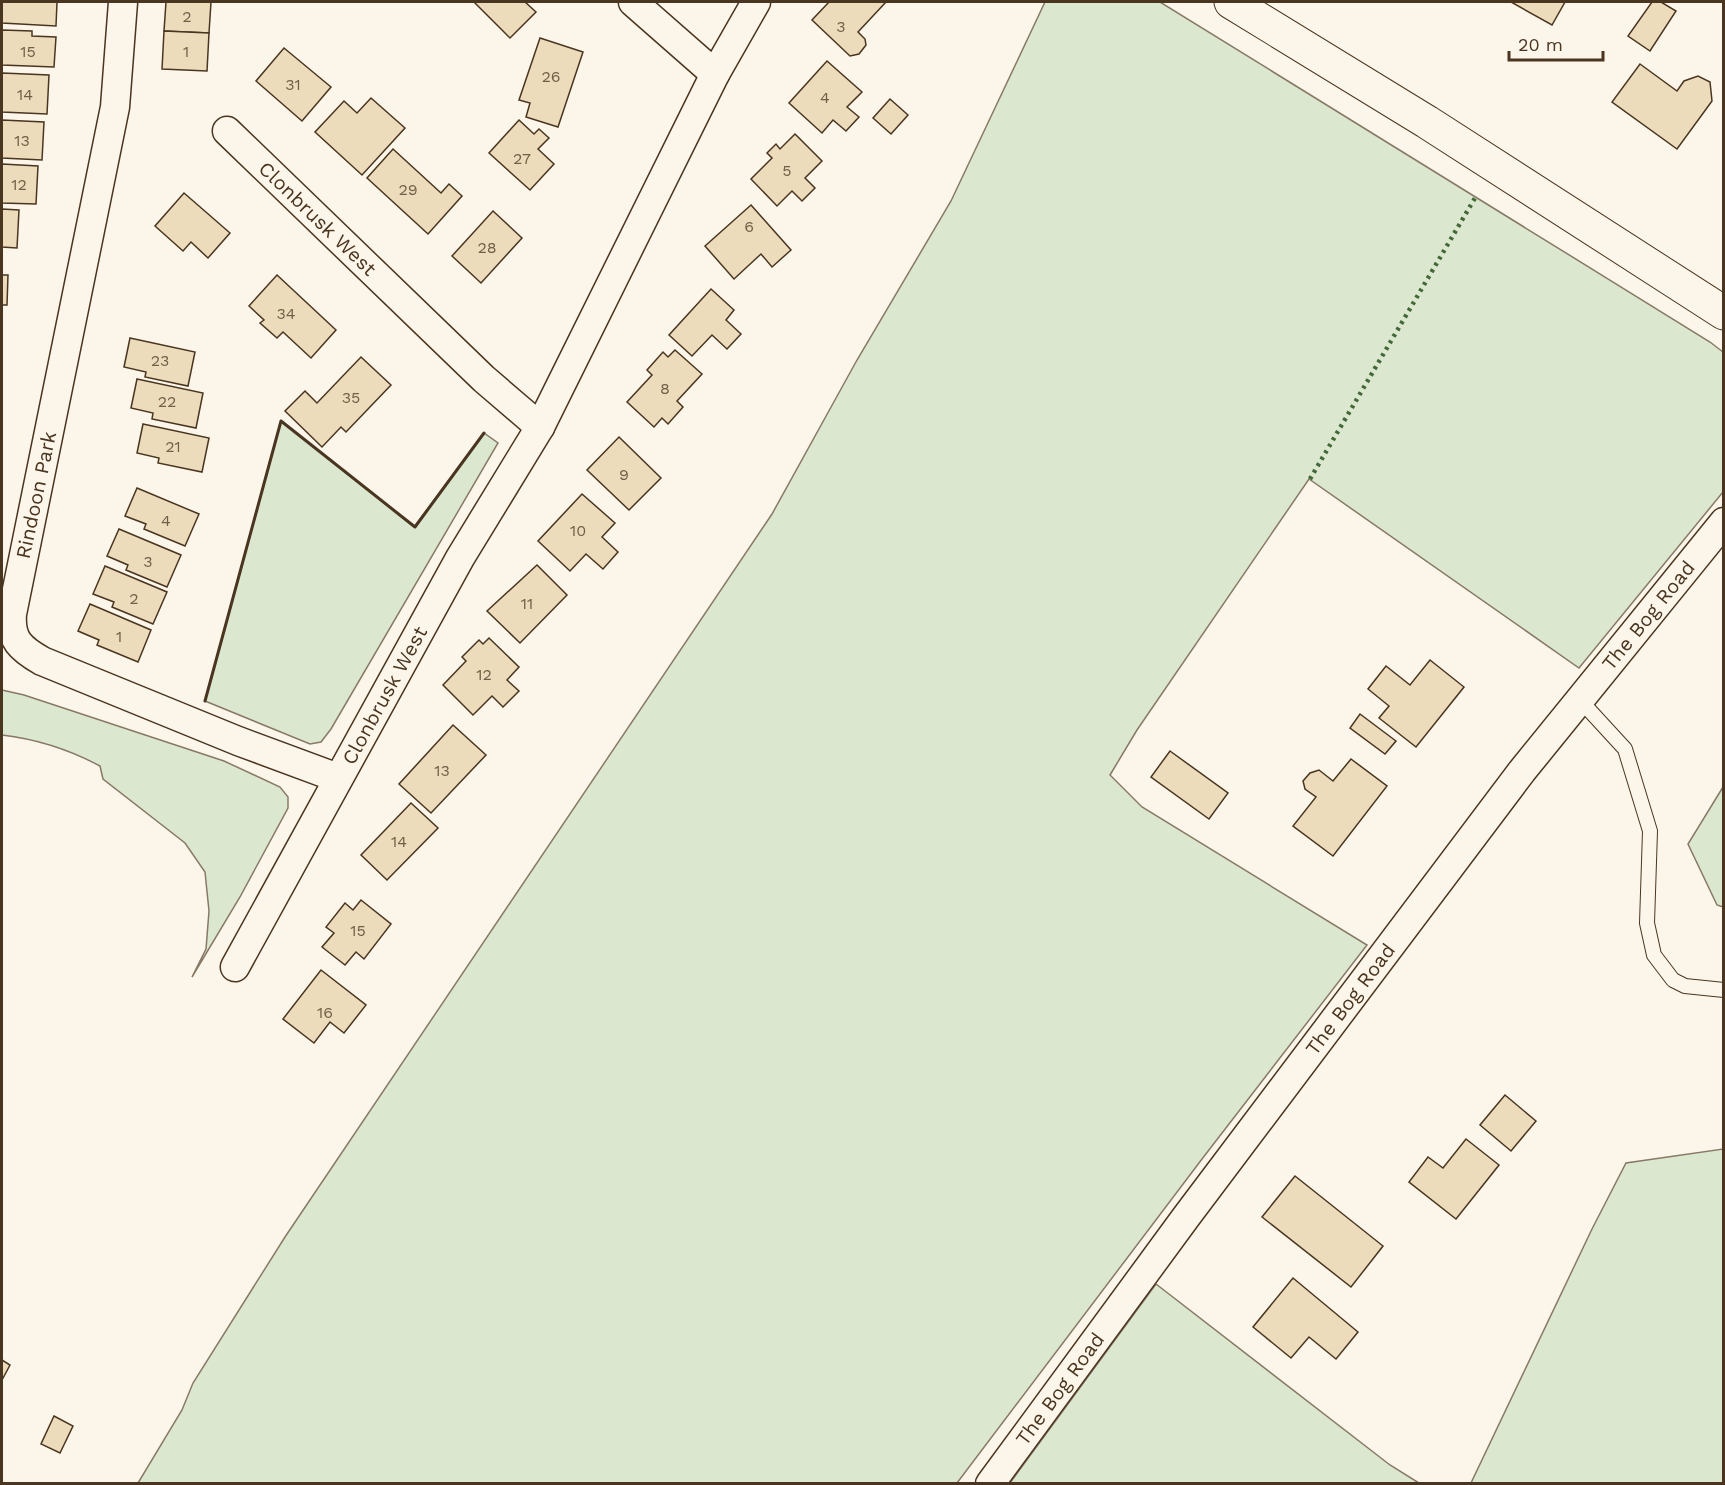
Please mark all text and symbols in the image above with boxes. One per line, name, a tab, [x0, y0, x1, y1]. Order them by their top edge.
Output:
house number: 2	[182, 7, 192, 26]
house number: 3	[836, 17, 846, 36]
scale bar	[1509, 24, 1604, 62]
text: 20 m	[1518, 34, 1563, 55]
house number: 15	[20, 42, 36, 61]
house number: 1	[183, 42, 189, 61]
house number: 26	[541, 67, 561, 86]
house number: 31	[285, 75, 301, 94]
house number: 14	[17, 85, 33, 104]
house number: 4	[820, 88, 830, 107]
house number: 13	[14, 131, 30, 150]
house number: 27	[513, 149, 531, 168]
street label: Clonbrusk West	[254, 156, 382, 281]
house number: 5	[782, 161, 792, 180]
house number: 12	[11, 175, 27, 194]
house number: 29	[398, 180, 418, 199]
house number: 6	[744, 217, 754, 236]
house number: 28	[477, 238, 497, 257]
house number: 34	[276, 304, 296, 323]
house number: 23	[151, 351, 169, 370]
house number: 8	[660, 379, 670, 398]
house number: 35	[342, 388, 360, 407]
house number: 22	[158, 392, 176, 411]
street label: Rindoon Park	[11, 429, 61, 561]
house number: 21	[165, 437, 181, 456]
house number: 9	[619, 465, 629, 484]
house number: 4	[161, 511, 171, 530]
house number: 10	[570, 521, 586, 540]
house number: 3	[143, 552, 153, 571]
street label: The Bog Road	[1597, 556, 1700, 675]
house number: 2	[129, 589, 139, 608]
house number: 11	[521, 594, 533, 613]
street label: Clonbrusk West	[337, 622, 432, 769]
house number: 1	[116, 627, 122, 646]
house number: 12	[476, 665, 492, 684]
house number: 13	[434, 761, 450, 780]
house number: 14	[391, 832, 407, 851]
house number: 15	[350, 921, 366, 940]
street label: The Bog Road	[1300, 938, 1400, 1060]
house number: 16	[317, 1003, 333, 1022]
street label: The Bog Road	[1011, 1328, 1109, 1450]

